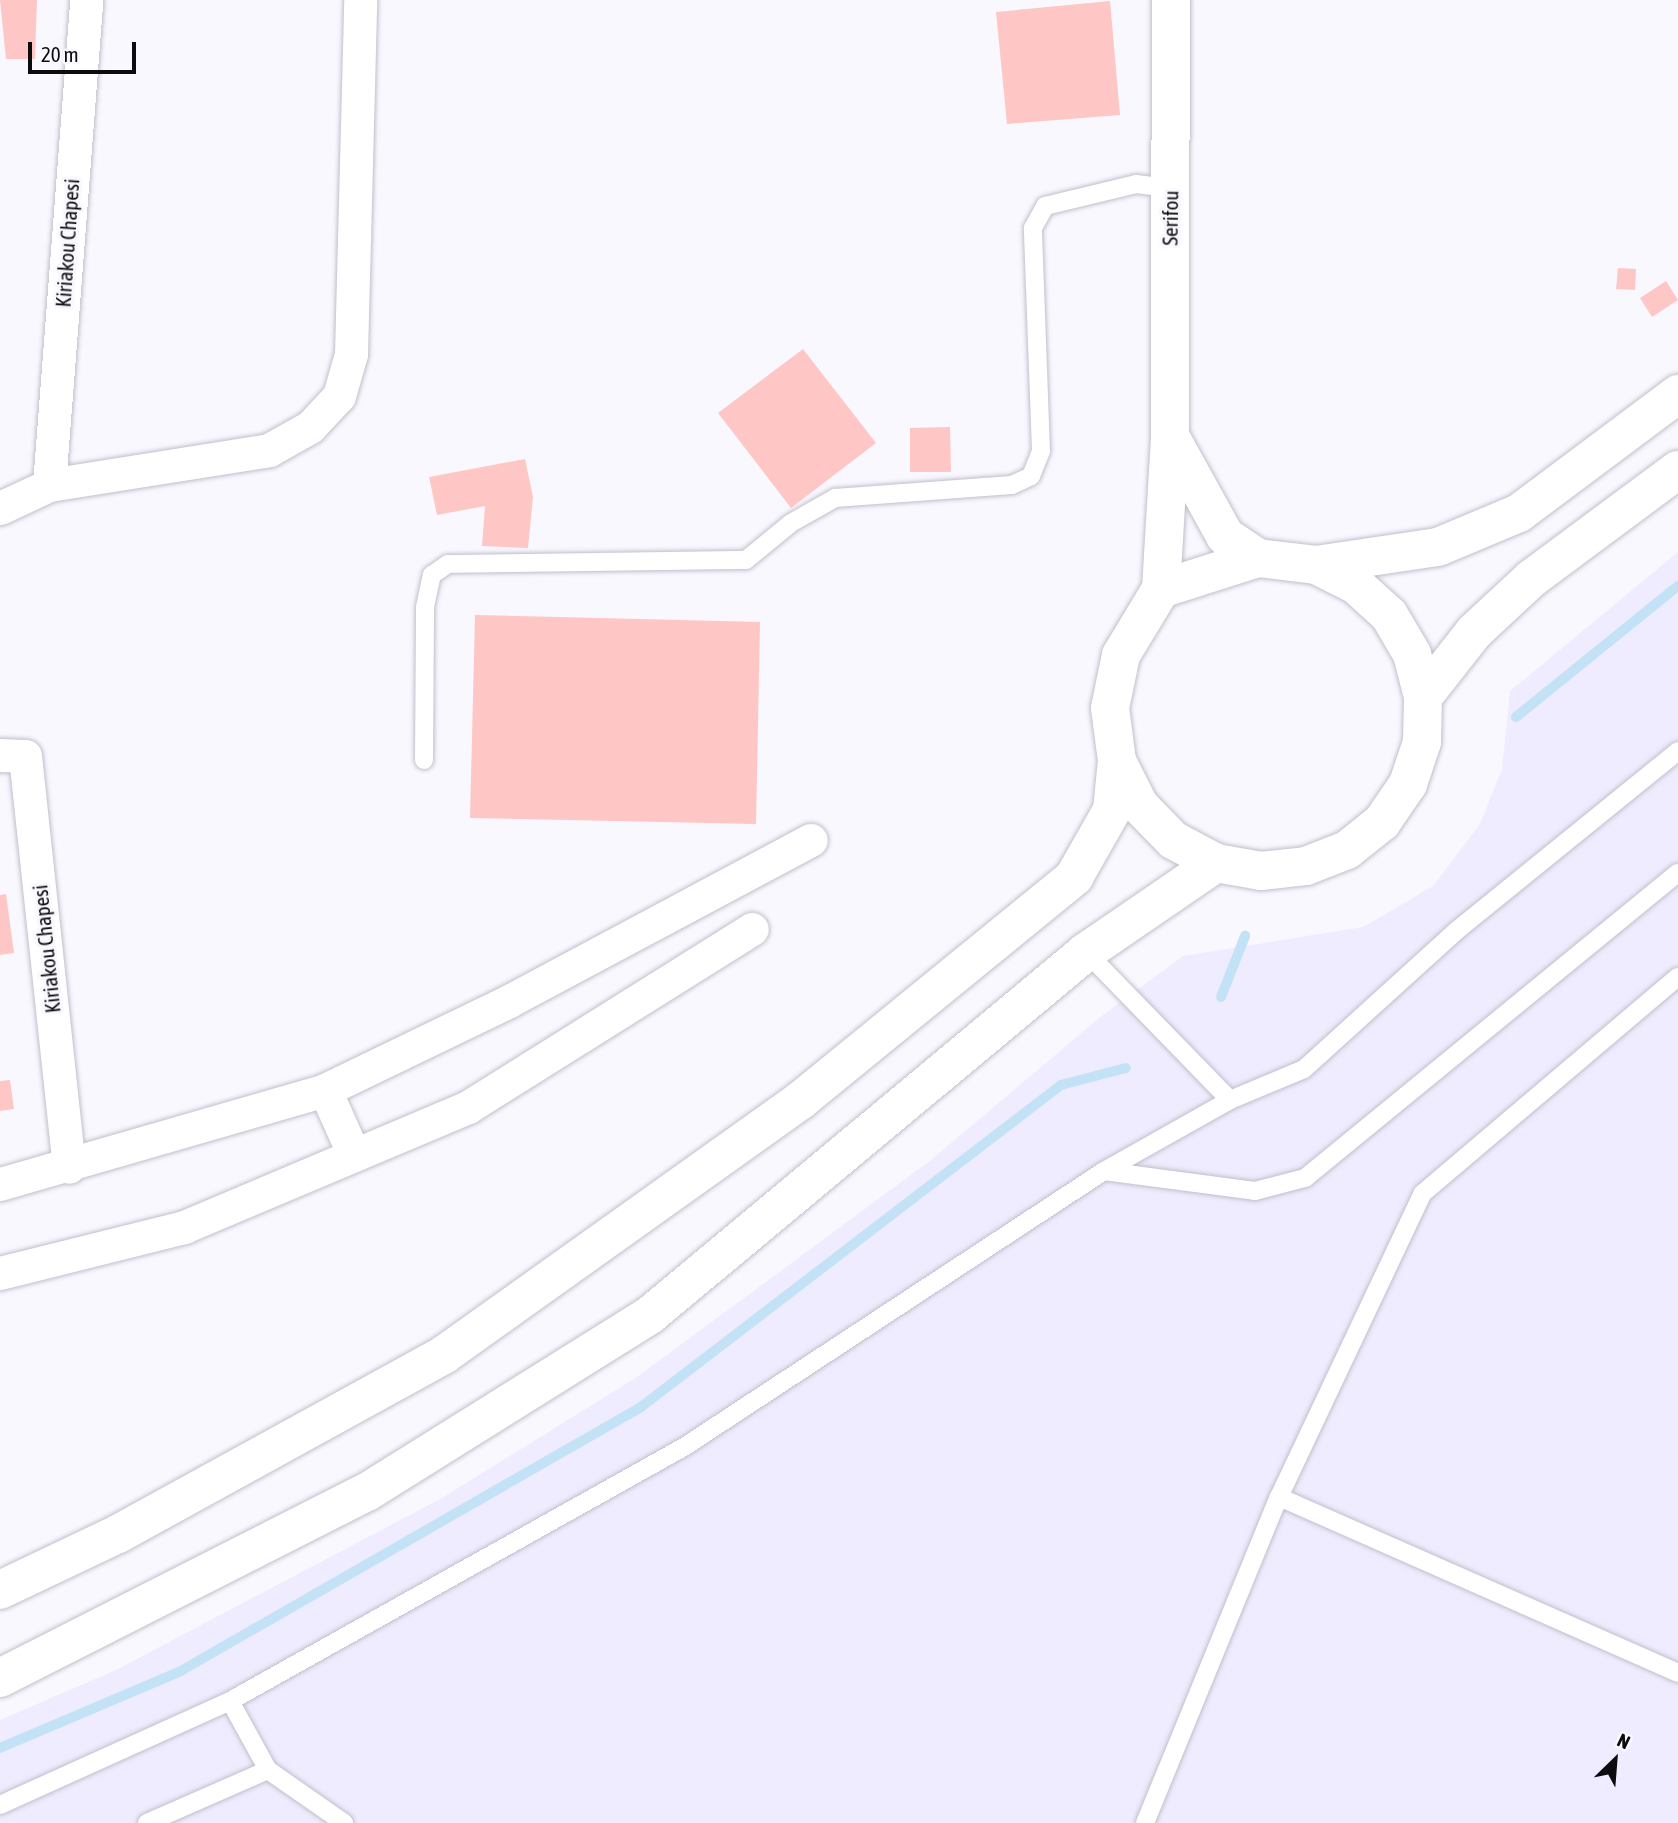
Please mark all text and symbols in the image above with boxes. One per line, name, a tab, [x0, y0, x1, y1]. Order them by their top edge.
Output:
scale bar	[32, 28, 140, 72]
text: 20 m	[41, 42, 79, 66]
street label: Kiriakou Chapesi	[50, 178, 84, 308]
street label: Serifou	[1157, 190, 1183, 246]
street label: Kiriakou Chapesi	[27, 884, 65, 1014]
north arrow	[1580, 1725, 1650, 1795]
text: N	[1614, 1729, 1634, 1753]

